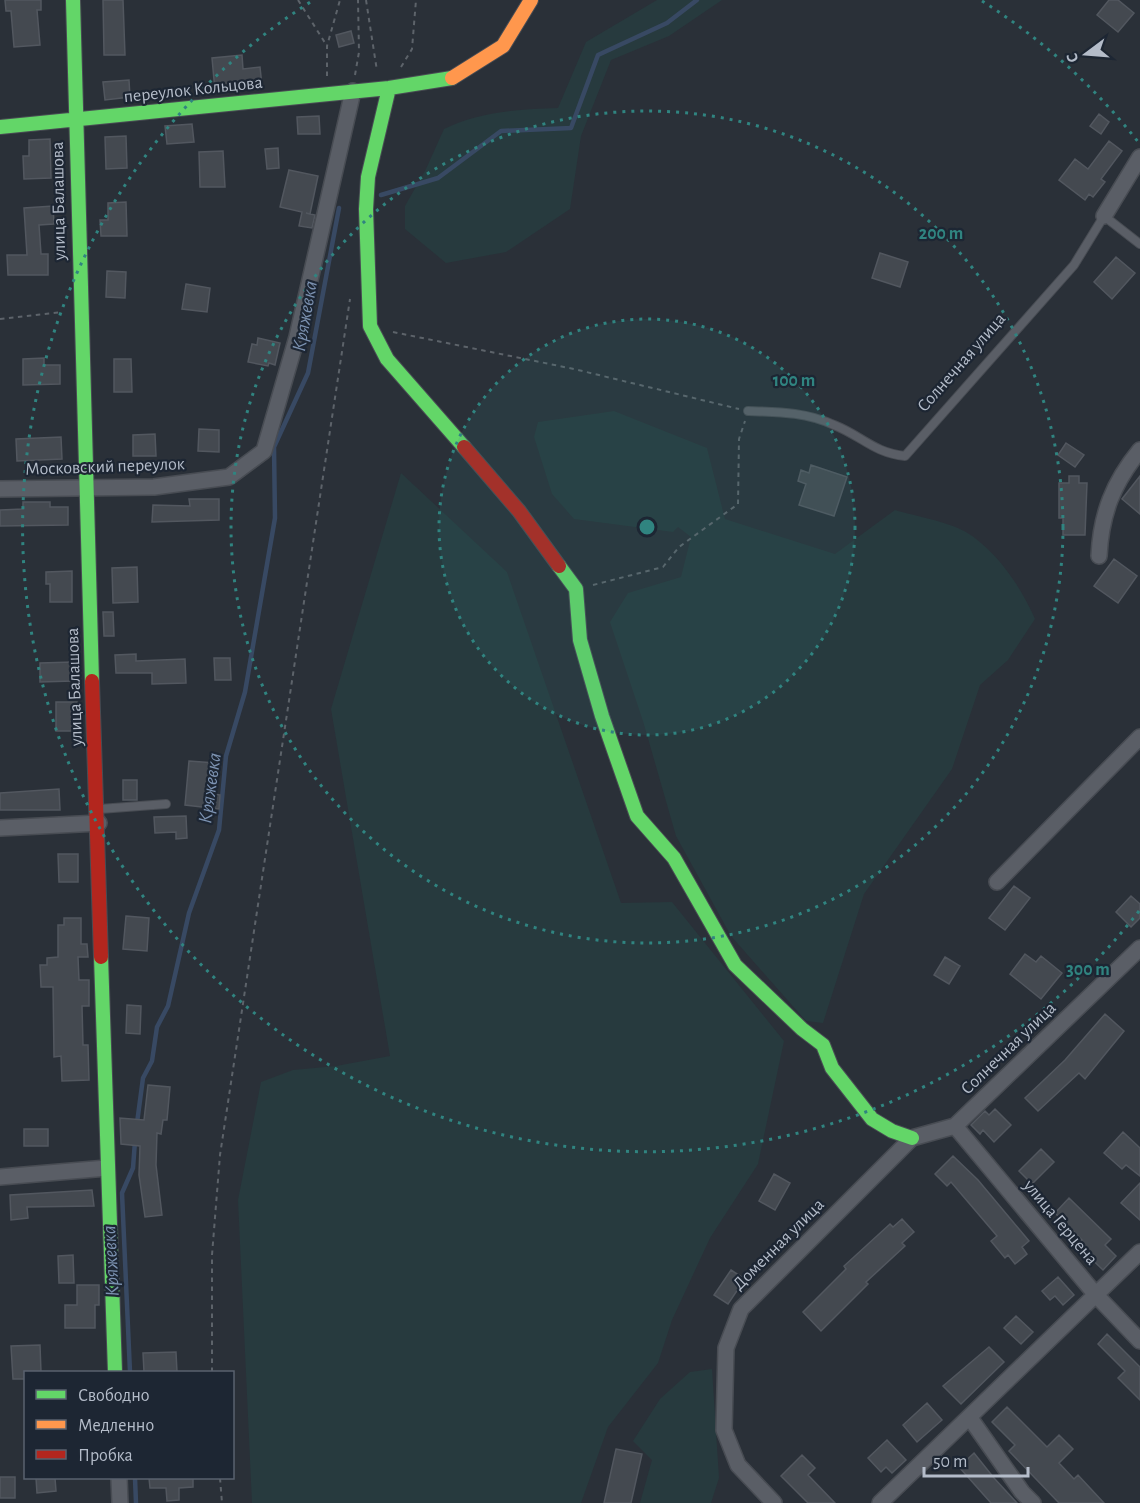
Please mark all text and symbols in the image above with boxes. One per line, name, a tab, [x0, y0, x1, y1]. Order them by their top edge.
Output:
north arrow	[1056, 24, 1116, 84]
text: С	[1064, 51, 1081, 64]
street label: переулок Кольцова	[123, 74, 263, 106]
street label: улица Балашова	[49, 142, 69, 261]
text: 200 m	[919, 225, 963, 243]
water label: Кряжевка	[289, 279, 321, 353]
street label: Солнечная улица	[914, 310, 1009, 416]
text: 100 m	[773, 372, 815, 390]
street label: Московский переулок	[25, 455, 186, 479]
centre of rings	[637, 517, 657, 537]
street label: улица Балашова	[64, 627, 86, 748]
water label: Кряжевка	[195, 752, 225, 825]
text: 300 m	[1066, 961, 1110, 979]
street label: Солнечная улица	[958, 999, 1060, 1098]
street label: улица Герцена	[1019, 1176, 1101, 1269]
street label: Доменная улица	[730, 1196, 828, 1294]
water label: Кряжевка	[99, 1225, 123, 1297]
legend	[24, 1371, 234, 1479]
text: Свободно	[78, 1386, 150, 1405]
text: Медленно	[78, 1417, 154, 1435]
scale bar	[924, 1440, 1028, 1478]
text: Пробка	[78, 1446, 133, 1465]
text: 50 m	[933, 1453, 967, 1471]

